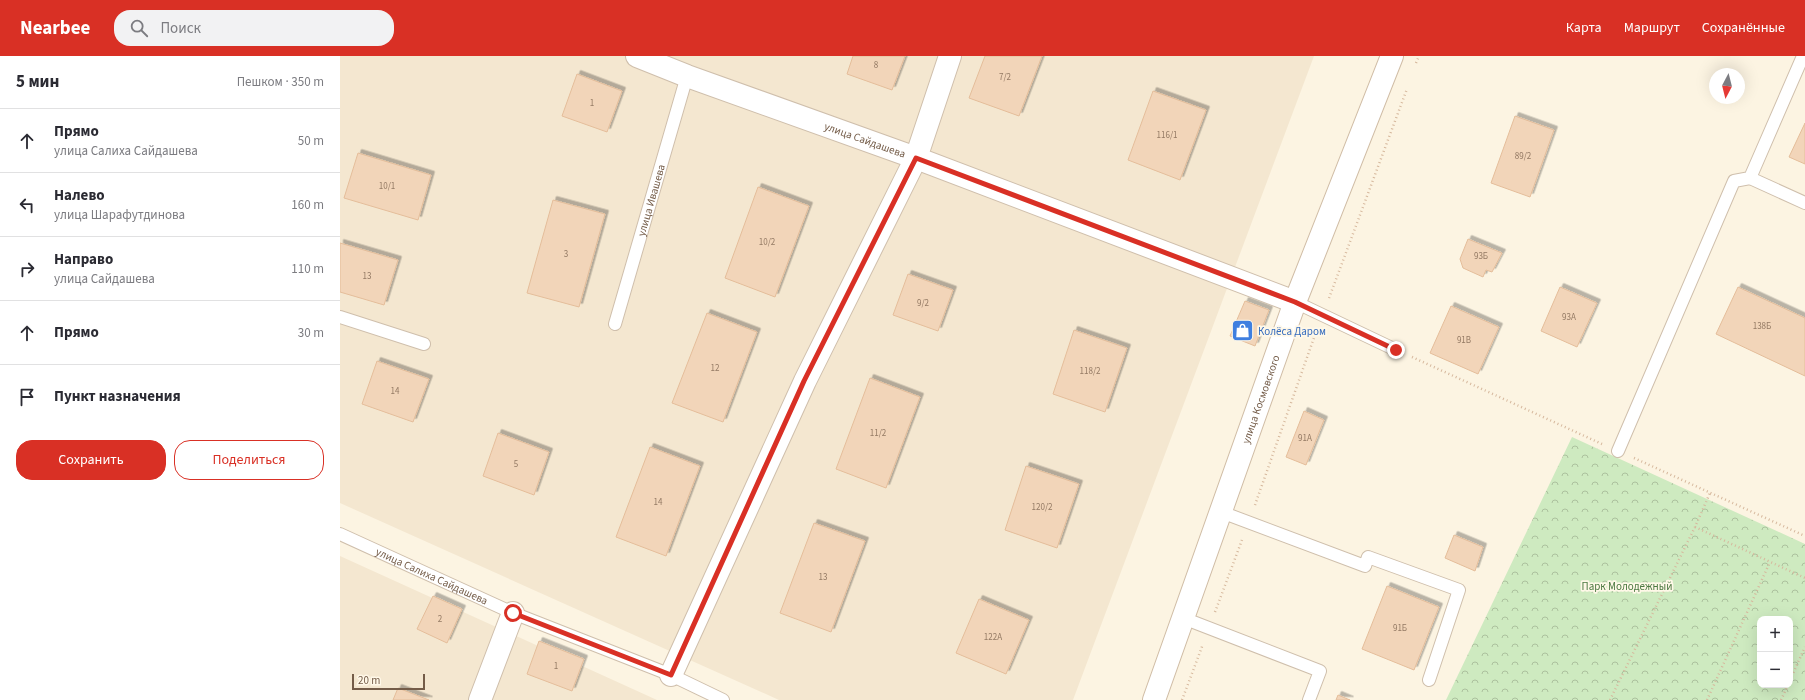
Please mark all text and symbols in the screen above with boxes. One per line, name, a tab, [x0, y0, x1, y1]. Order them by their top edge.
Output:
search box	[114, 10, 394, 46]
text: Nearbee	[20, 15, 90, 42]
icon: search	[128, 17, 150, 39]
text: Поиск	[160, 18, 201, 39]
text: Карта	[1566, 18, 1602, 38]
text: Маршрут	[1624, 18, 1680, 38]
text: Сохранённые	[1702, 18, 1785, 38]
house number: 8	[874, 59, 879, 72]
north arrow	[1709, 68, 1745, 104]
text: 5 мин	[16, 70, 59, 94]
house number: 7/2	[999, 71, 1012, 84]
text: Пешком · 350 m	[237, 73, 324, 91]
house number: 1	[590, 97, 594, 110]
street label: улица Сайдашева	[822, 119, 908, 162]
text: Прямо	[54, 121, 99, 142]
house number: 116/1	[1156, 129, 1178, 142]
icon: ahead	[16, 130, 38, 152]
text: 50 m	[298, 132, 324, 150]
text: улица Салиха Сайдашева	[54, 142, 198, 160]
house number: 89/2	[1515, 150, 1532, 163]
street label: улица Ивашева	[634, 162, 669, 238]
house number: 10/1	[379, 180, 395, 193]
text: Налево	[54, 185, 105, 206]
icon: left	[16, 194, 38, 216]
text: 160 m	[291, 196, 324, 214]
text: улица Шарафутдинова	[54, 206, 185, 224]
house number: 10/2	[759, 236, 776, 249]
house number: 3	[564, 248, 569, 261]
text: Направо	[54, 249, 113, 270]
house number: 93Б	[1474, 250, 1488, 263]
icon: right	[16, 258, 38, 280]
text: 110 m	[291, 260, 324, 278]
text: улица Сайдашева	[54, 270, 155, 288]
house number: 13	[363, 270, 372, 283]
house number: 9/2	[917, 297, 930, 310]
house number: 93А	[1562, 311, 1576, 324]
shop icon: Колёса Даром	[1230, 318, 1256, 344]
house number: 138Б	[1753, 320, 1771, 333]
icon: ahead	[16, 322, 38, 344]
text: Прямо	[54, 322, 99, 343]
text: 30 m	[298, 324, 324, 342]
place label: Колёса Даром	[1258, 324, 1326, 339]
house number: 91В	[1457, 334, 1471, 347]
route end	[1387, 341, 1405, 359]
street label: улица Космовского	[1238, 353, 1284, 446]
house number: 12	[711, 362, 720, 375]
house number: 118/2	[1079, 365, 1101, 378]
house number: 14	[391, 385, 400, 398]
icon: arrive	[16, 386, 38, 408]
text: Пункт назначения	[54, 386, 181, 407]
house number: 11/2	[870, 427, 887, 440]
house number: 91А	[1298, 432, 1312, 445]
button: Сохранить	[16, 440, 166, 480]
button: Поделиться	[174, 440, 324, 480]
house number: 5	[514, 458, 519, 471]
house number: 14	[654, 496, 663, 509]
house number: 120/2	[1031, 501, 1053, 514]
street label: улица Салиха Сайдашева	[373, 544, 490, 609]
house number: 13	[819, 571, 828, 584]
park label: Парк Молодежный	[1582, 579, 1672, 594]
route start	[504, 604, 522, 622]
house number: 2	[438, 613, 443, 626]
map controls	[1757, 616, 1793, 688]
button: +	[1757, 616, 1793, 652]
house number: 91Б	[1393, 622, 1407, 635]
house number: 122А	[984, 631, 1002, 644]
button: −	[1757, 652, 1793, 688]
house number: 1	[554, 660, 558, 673]
scale bar	[352, 672, 425, 691]
text: 20 m	[358, 673, 380, 688]

